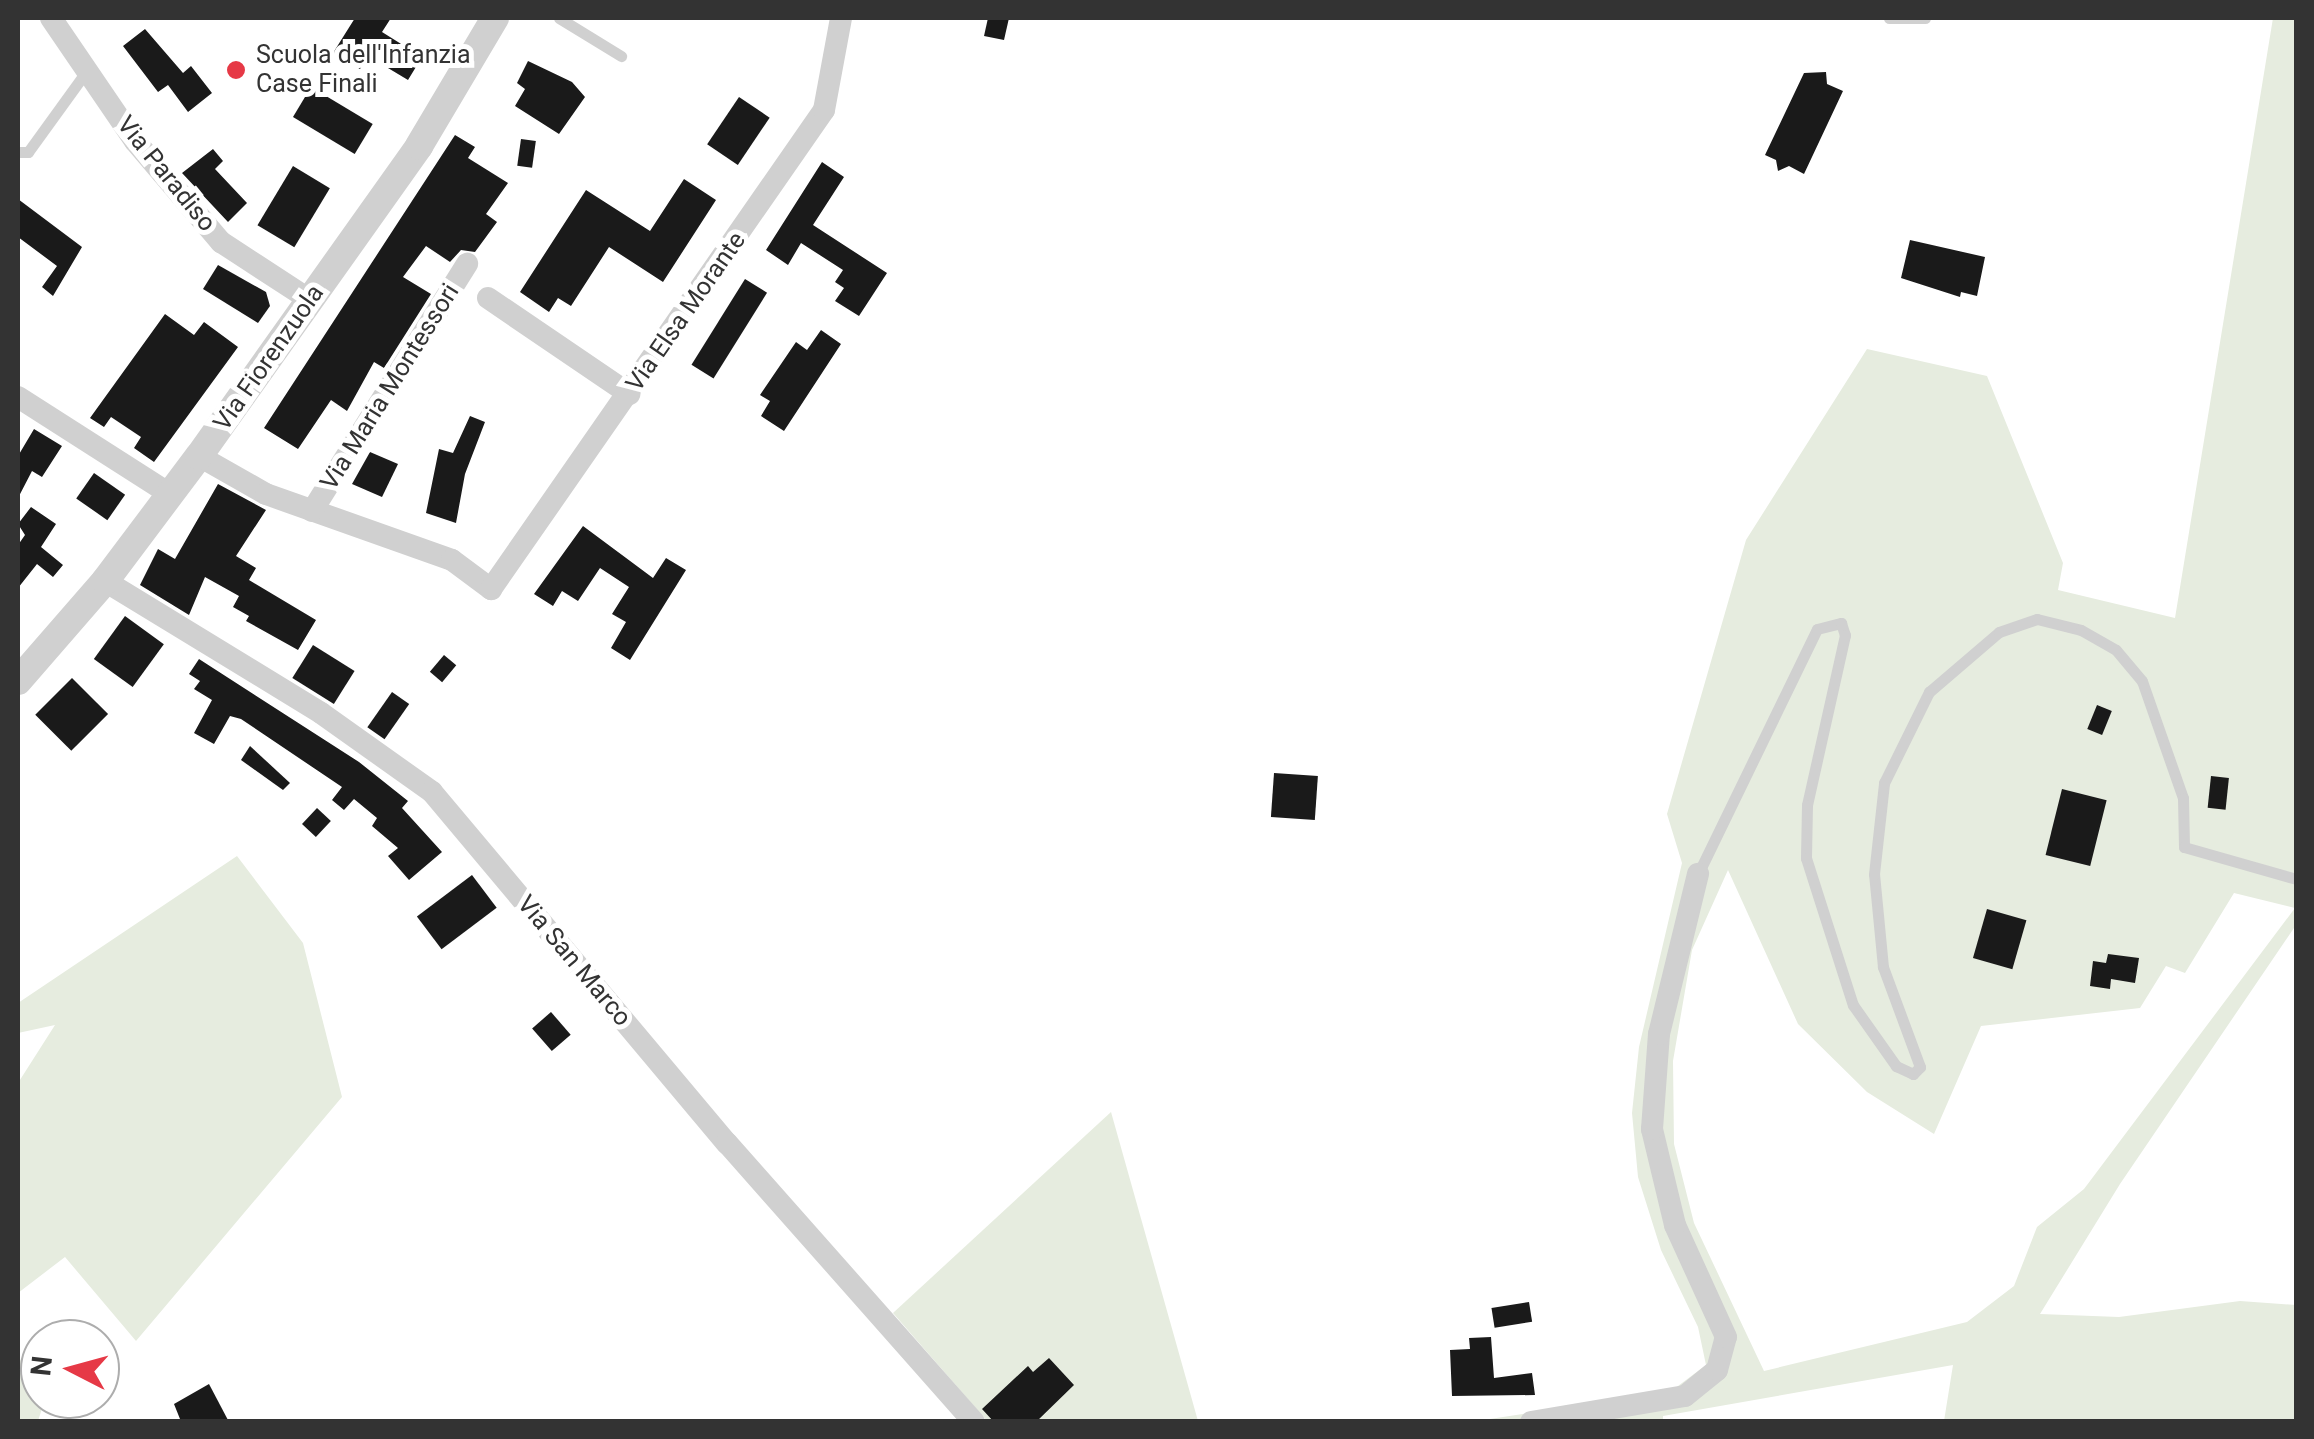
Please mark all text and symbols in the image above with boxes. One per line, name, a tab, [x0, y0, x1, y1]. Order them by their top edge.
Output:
place label: Scuola dell'Infanzia Case Finali	[256, 41, 471, 100]
marker: Scuola dell'Infanzia Case Finali	[225, 59, 247, 81]
street label: Via Paradiso	[110, 110, 222, 238]
street label: Via Elsa Morante	[620, 227, 752, 397]
street label: Via Maria Montessori	[314, 278, 466, 496]
street label: Via Fiorenzuola	[208, 279, 330, 437]
street label: Via San Marco	[511, 890, 637, 1032]
north arrow	[20, 1319, 120, 1419]
text: N	[24, 1354, 59, 1378]

